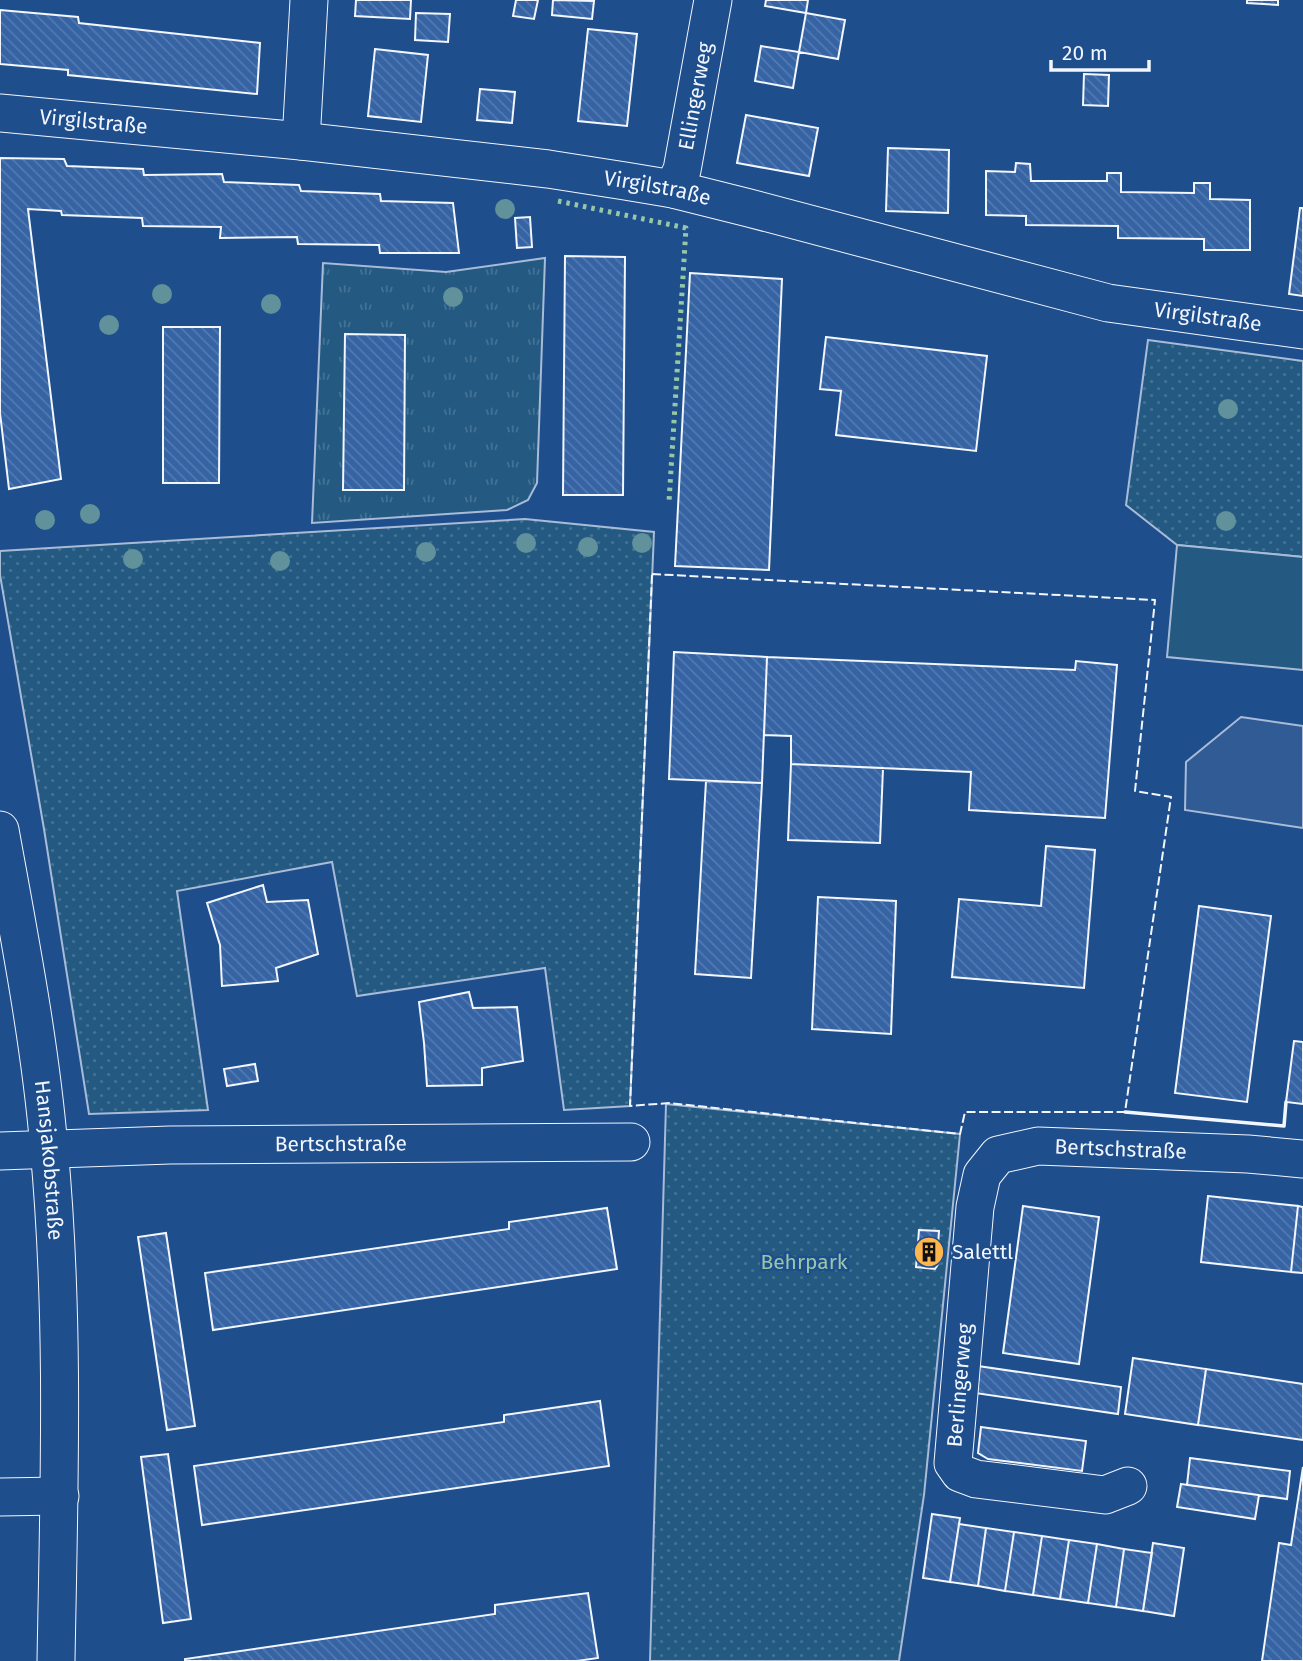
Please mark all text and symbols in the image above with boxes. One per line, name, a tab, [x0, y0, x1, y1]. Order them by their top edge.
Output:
scale bar	[1051, 28, 1149, 72]
street label: Ellingerweg	[673, 40, 718, 152]
text: 20 m	[1062, 40, 1108, 66]
street label: Virgilstraße	[38, 104, 149, 140]
street label: Virgilstraße	[602, 165, 714, 211]
street label: Virgilstraße	[1152, 297, 1263, 337]
street label: Hansjakobstraße	[29, 1079, 69, 1241]
street label: Bertschstraße	[275, 1130, 407, 1157]
street label: Bertschstraße	[1054, 1134, 1187, 1165]
building icon: Salettl	[912, 1235, 946, 1269]
place label: Salettl	[952, 1239, 1013, 1265]
park label: Behrpark	[760, 1249, 848, 1275]
street label: Berlingerweg	[941, 1322, 978, 1448]

